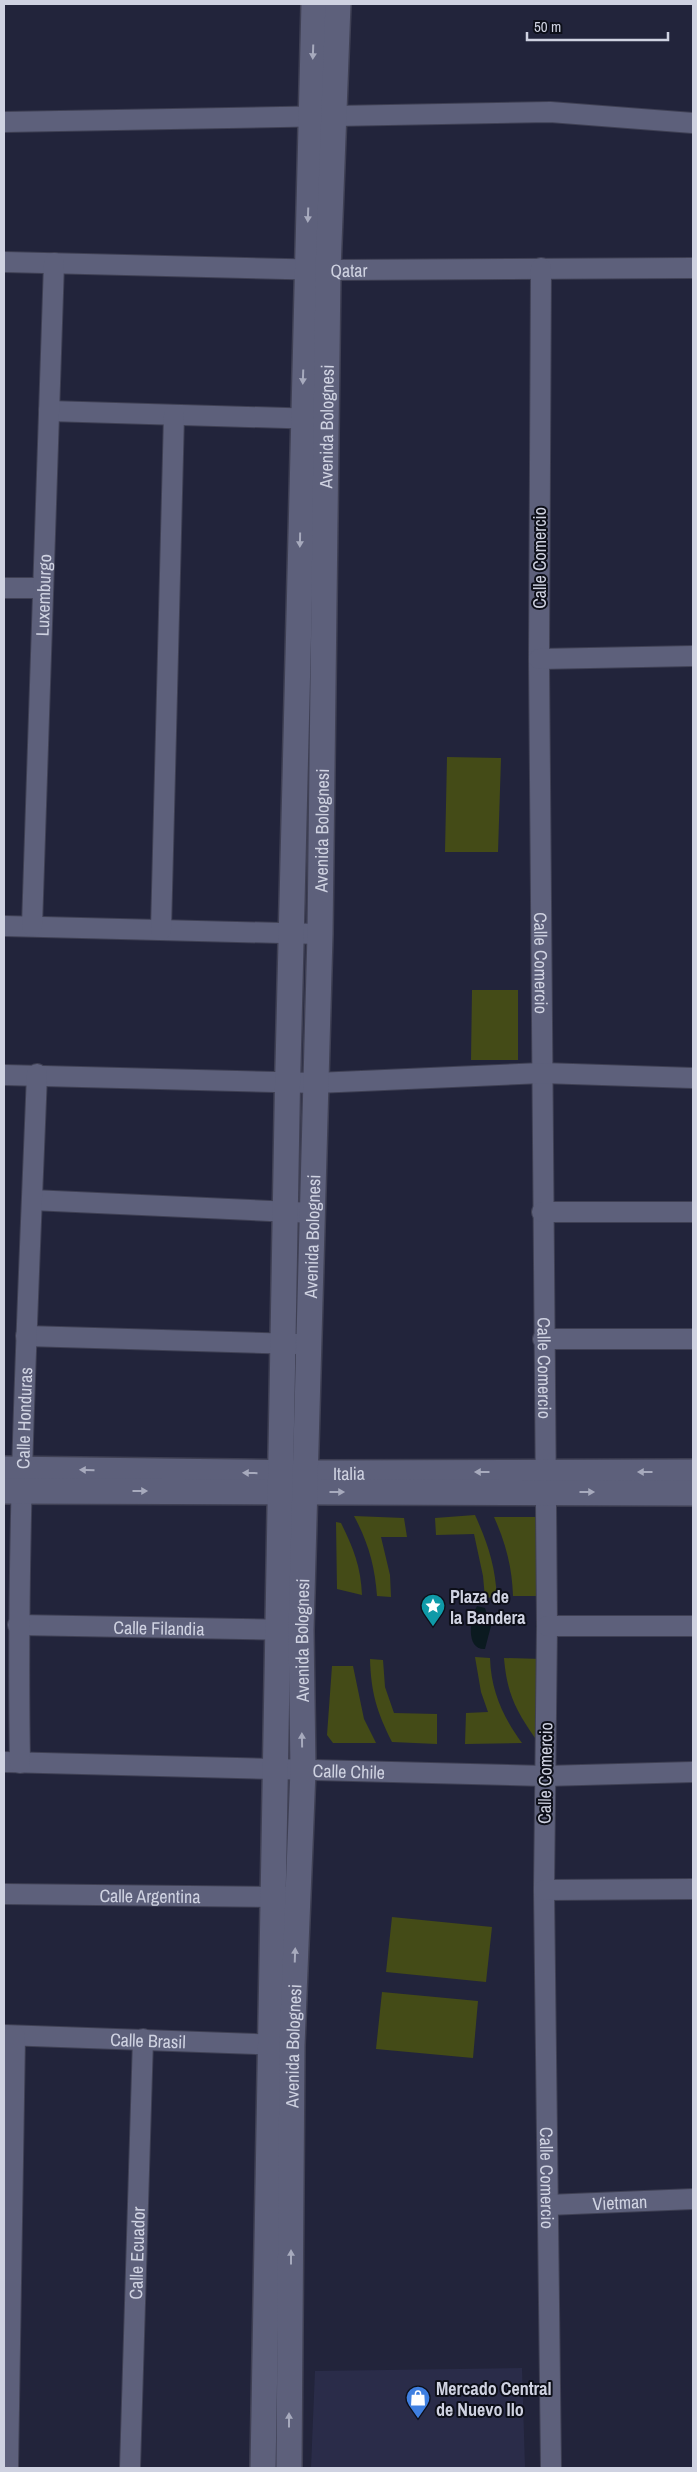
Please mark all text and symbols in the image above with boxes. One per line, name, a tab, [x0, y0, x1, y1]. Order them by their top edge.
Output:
scale bar	[527, 10, 668, 42]
text: 50 m	[534, 16, 561, 37]
one-way arrow	[309, 45, 317, 61]
one-way arrow	[304, 207, 312, 223]
street label: Qatar	[330, 257, 368, 282]
street label: Avenida Bolognesi	[313, 364, 339, 490]
one-way arrow	[299, 370, 307, 386]
street label: Calle Comercio	[527, 507, 552, 609]
one-way arrow	[296, 532, 304, 548]
street label: Luxemburgo	[29, 554, 57, 637]
street label: Avenida Bolognesi	[308, 768, 334, 894]
street label: Calle Comercio	[529, 912, 554, 1014]
street label: Avenida Bolognesi	[298, 1174, 326, 1300]
street label: Calle Comercio	[532, 1317, 558, 1419]
street label: Calle Honduras	[10, 1367, 38, 1469]
street label: Italia	[333, 1460, 365, 1485]
one-way arrow	[79, 1466, 95, 1474]
one-way arrow	[241, 1468, 257, 1476]
one-way arrow	[474, 1468, 490, 1476]
one-way arrow	[636, 1468, 652, 1476]
one-way arrow	[132, 1487, 148, 1495]
one-way arrow	[330, 1488, 346, 1496]
one-way arrow	[580, 1488, 596, 1496]
street label: Avenida Bolognesi	[288, 1578, 315, 1703]
place label: Plaza de la Bandera	[450, 1584, 526, 1630]
place icon: Plaza de la Bandera	[420, 1593, 446, 1627]
street label: Calle Filandia	[113, 1614, 205, 1641]
street label: Calle Comercio	[532, 1722, 558, 1824]
one-way arrow	[298, 1731, 306, 1747]
street label: Calle Chile	[312, 1757, 385, 1784]
street label: Calle Argentina	[99, 1883, 201, 1909]
one-way arrow	[291, 1946, 299, 1962]
street label: Avenida Bolognesi	[279, 1984, 307, 2109]
street label: Calle Brasil	[110, 2026, 186, 2054]
street label: Calle Comercio	[534, 2127, 561, 2229]
street label: Vietman	[592, 2188, 648, 2216]
street label: Calle Ecuador	[123, 2206, 150, 2300]
one-way arrow	[287, 2249, 295, 2265]
place label: Mercado Central de Nuevo Ilo	[436, 2376, 552, 2422]
shop icon: Mercado Central de Nuevo Ilo	[405, 2385, 431, 2419]
one-way arrow	[286, 2411, 294, 2427]

